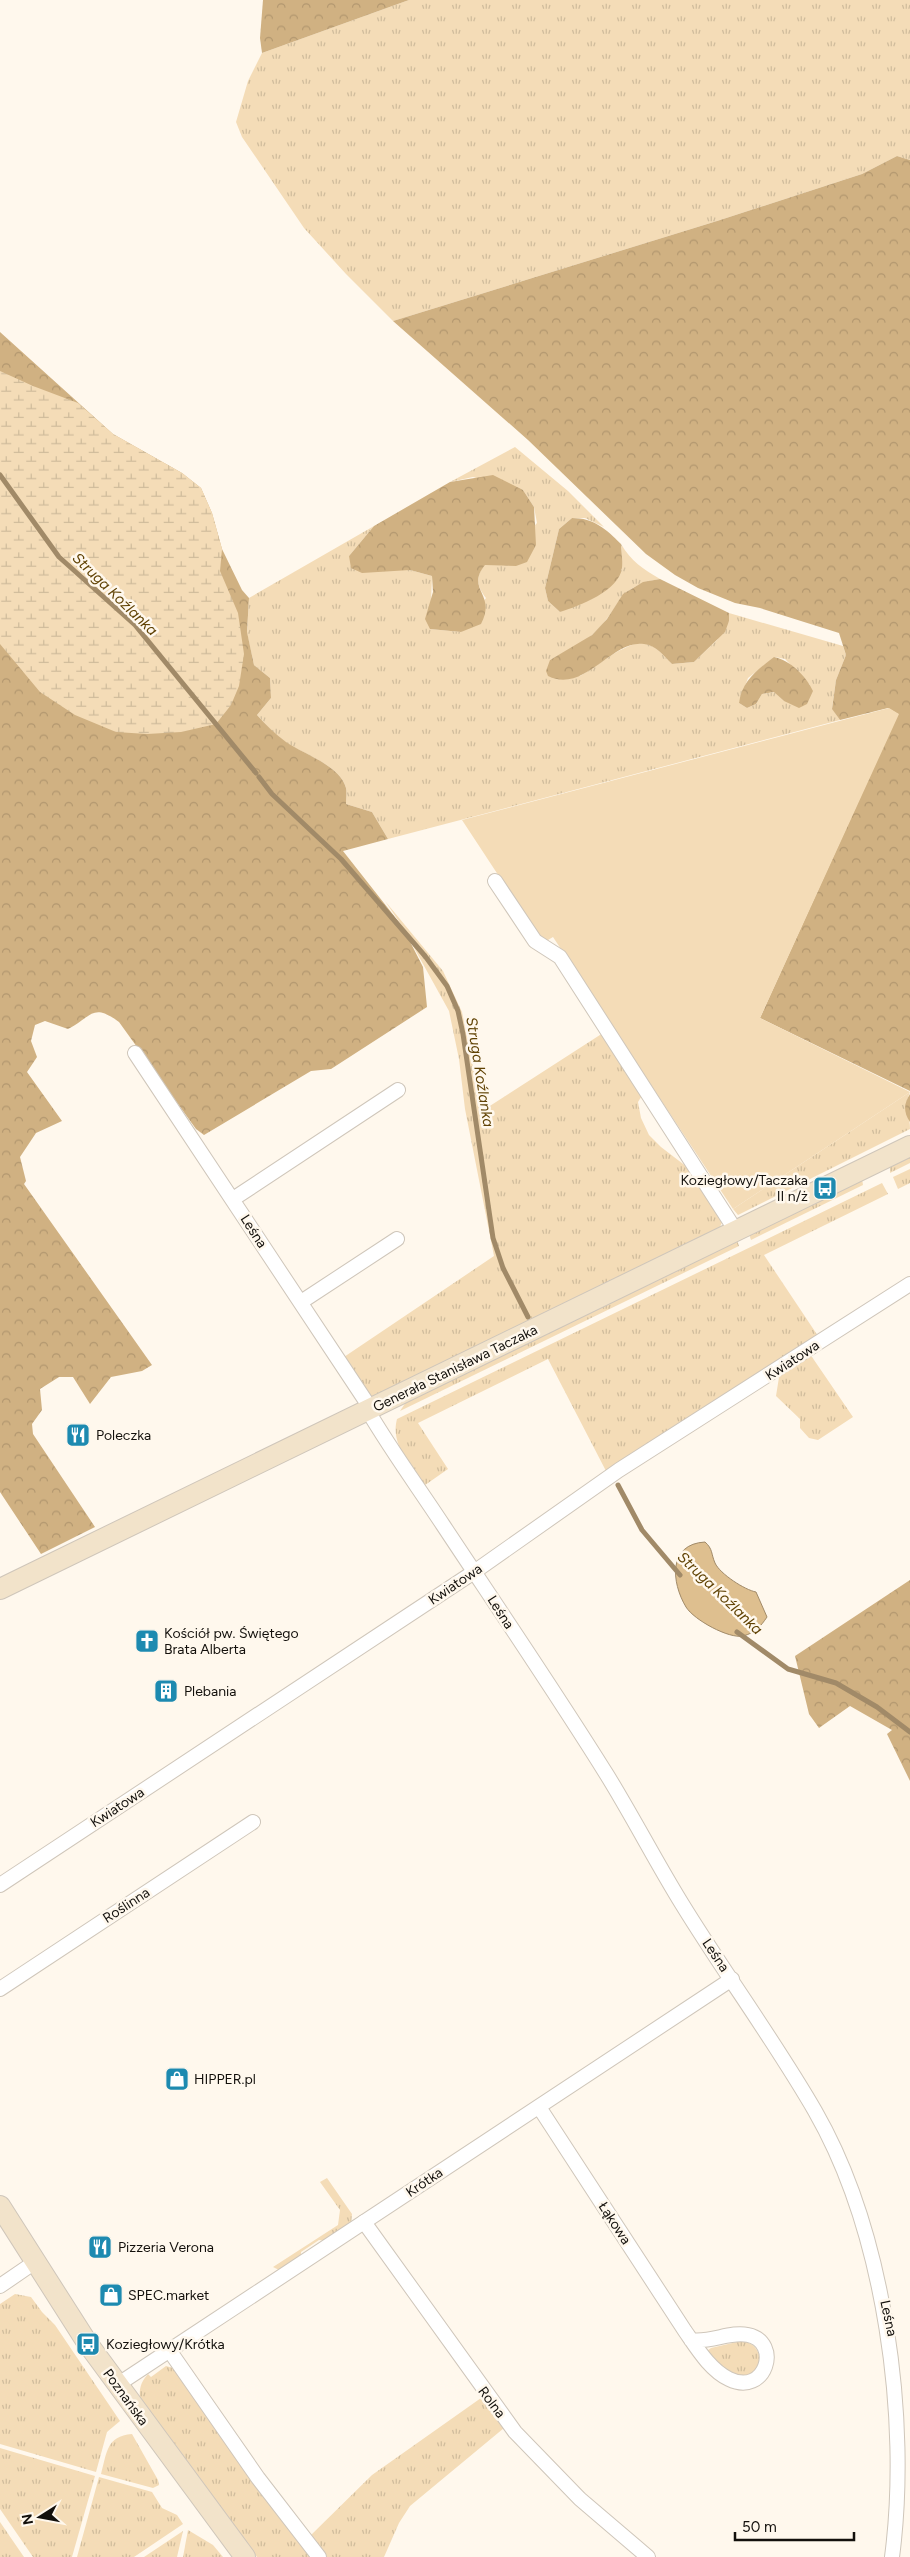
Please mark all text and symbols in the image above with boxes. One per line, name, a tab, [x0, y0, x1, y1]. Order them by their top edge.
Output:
water label: Struga Koźlanka	[69, 549, 161, 639]
water label: Struga Koźlanka	[462, 1016, 498, 1129]
place label: Koziegłowy/Taczaka II n/ż	[680, 1172, 808, 1205]
bus stop icon: Koziegłowy/Taczaka II n/ż	[812, 1175, 838, 1201]
street label: Leśna	[237, 1211, 271, 1251]
street label: Generała Stanisława Taczaka	[370, 1321, 540, 1416]
street label: Kwiatowa	[762, 1337, 822, 1384]
restaurant icon: Poleczka	[65, 1422, 91, 1448]
place label: Poleczka	[96, 1427, 151, 1444]
water label: Struga Koźlanka	[674, 1548, 766, 1638]
street label: Kwiatowa	[425, 1560, 485, 1608]
street label: Leśna	[484, 1592, 518, 1632]
place label: Kościół pw. Świętego Brata Alberta	[164, 1625, 299, 1658]
church icon: Kościół pw. Świętego Brata Alberta	[134, 1628, 160, 1654]
building icon: Plebania	[153, 1678, 179, 1704]
place label: Plebania	[184, 1683, 236, 1700]
street label: Kwiatowa	[87, 1784, 147, 1831]
street label: Roślinna	[100, 1884, 153, 1927]
street label: Leśna	[698, 1935, 733, 1975]
shop icon: HIPPER.pl	[164, 2066, 190, 2092]
place label: HIPPER.pl	[194, 2071, 256, 2088]
street label: Krótka	[403, 2164, 446, 2201]
street label: Łąkowa	[595, 2199, 634, 2248]
restaurant icon: Pizzeria Verona	[87, 2234, 113, 2260]
place label: Pizzeria Verona	[118, 2239, 214, 2256]
shop icon: SPEC.market	[98, 2282, 124, 2308]
place label: SPEC.market	[128, 2287, 209, 2304]
street label: Leśna	[876, 2299, 901, 2338]
bus stop icon: Koziegłowy/Krótka	[75, 2331, 101, 2357]
place label: Koziegłowy/Krótka	[106, 2336, 225, 2353]
street label: Poznańska	[99, 2366, 152, 2429]
street label: Rolna	[474, 2383, 509, 2421]
north arrow	[15, 2492, 65, 2542]
scale bar	[735, 2510, 854, 2542]
text: N	[18, 2512, 37, 2526]
text: 50 m	[742, 2518, 777, 2536]

